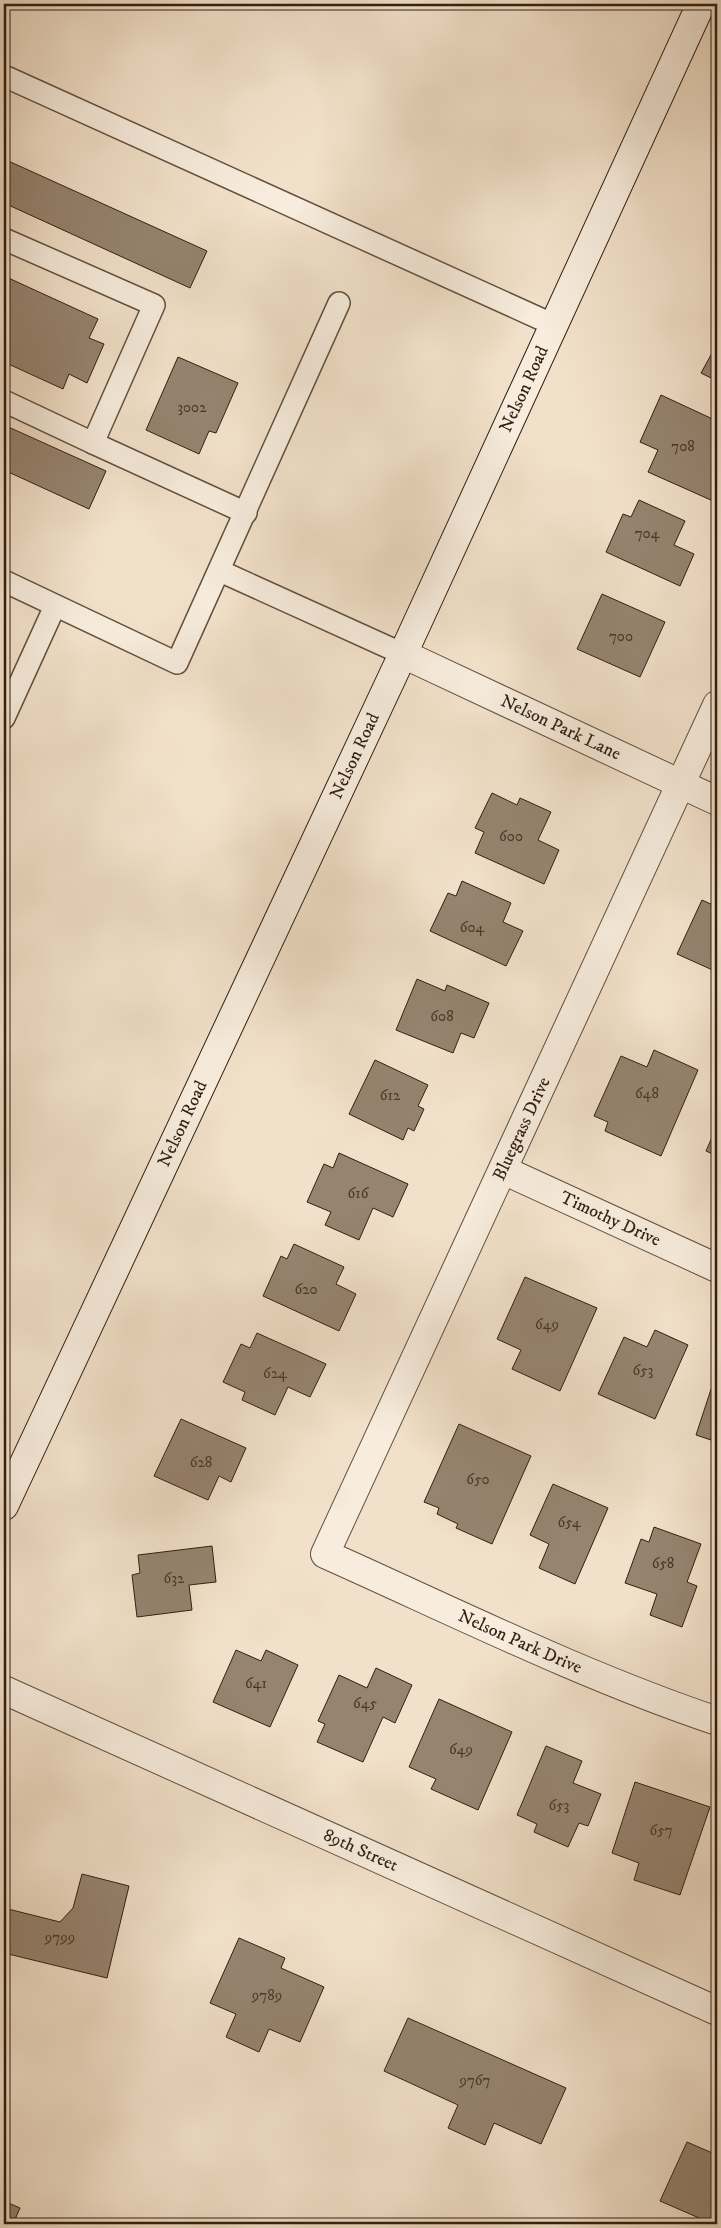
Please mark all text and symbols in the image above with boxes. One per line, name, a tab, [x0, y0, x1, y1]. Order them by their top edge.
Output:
street label: Nelson Road	[495, 343, 554, 436]
house number: 3002	[177, 398, 207, 417]
house number: 708	[671, 437, 695, 456]
house number: 704	[635, 524, 660, 543]
house number: 700	[609, 627, 633, 646]
street label: Nelson Park Lane	[497, 690, 624, 765]
street label: Nelson Road	[326, 710, 385, 803]
house number: 600	[499, 827, 523, 846]
house number: 604	[460, 918, 485, 937]
house number: 608	[430, 1007, 454, 1026]
street label: Bluegrass Drive	[488, 1074, 556, 1184]
street label: Nelson Road	[153, 1077, 213, 1170]
house number: 648	[635, 1084, 659, 1103]
house number: 612	[380, 1086, 401, 1105]
house number: 616	[348, 1184, 370, 1203]
street label: Timothy Drive	[557, 1187, 664, 1252]
house number: 620	[294, 1280, 318, 1299]
house number: 649	[535, 1315, 559, 1334]
house number: 653	[633, 1361, 653, 1380]
house number: 624	[263, 1364, 287, 1383]
house number: 628	[190, 1453, 212, 1472]
house number: 650	[466, 1470, 490, 1489]
house number: 654	[557, 1513, 581, 1532]
house number: 658	[652, 1554, 674, 1573]
house number: 632	[164, 1569, 185, 1588]
street label: Nelson Park Drive	[455, 1605, 585, 1679]
house number: 641	[245, 1674, 267, 1693]
house number: 645	[353, 1694, 377, 1713]
house number: 649	[449, 1740, 473, 1759]
house number: 653	[549, 1796, 569, 1815]
house number: 657	[649, 1821, 673, 1840]
street label: 89th Street	[320, 1824, 402, 1877]
house number: 9799	[44, 1928, 75, 1947]
house number: 9789	[251, 1986, 282, 2005]
house number: 9767	[458, 2071, 491, 2090]

